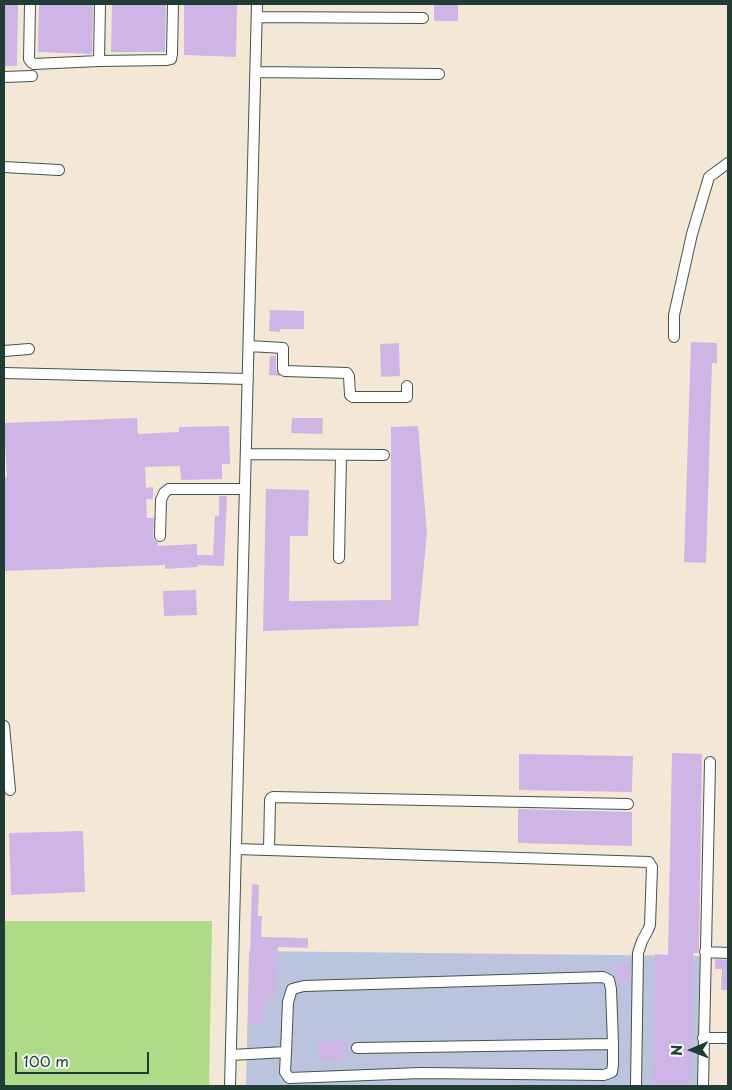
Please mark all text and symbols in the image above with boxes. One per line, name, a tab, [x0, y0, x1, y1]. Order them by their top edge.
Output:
north arrow	[667, 1025, 717, 1075]
scale bar	[18, 1042, 151, 1074]
text: N	[666, 1045, 687, 1056]
text: 100 m	[23, 1049, 69, 1072]

